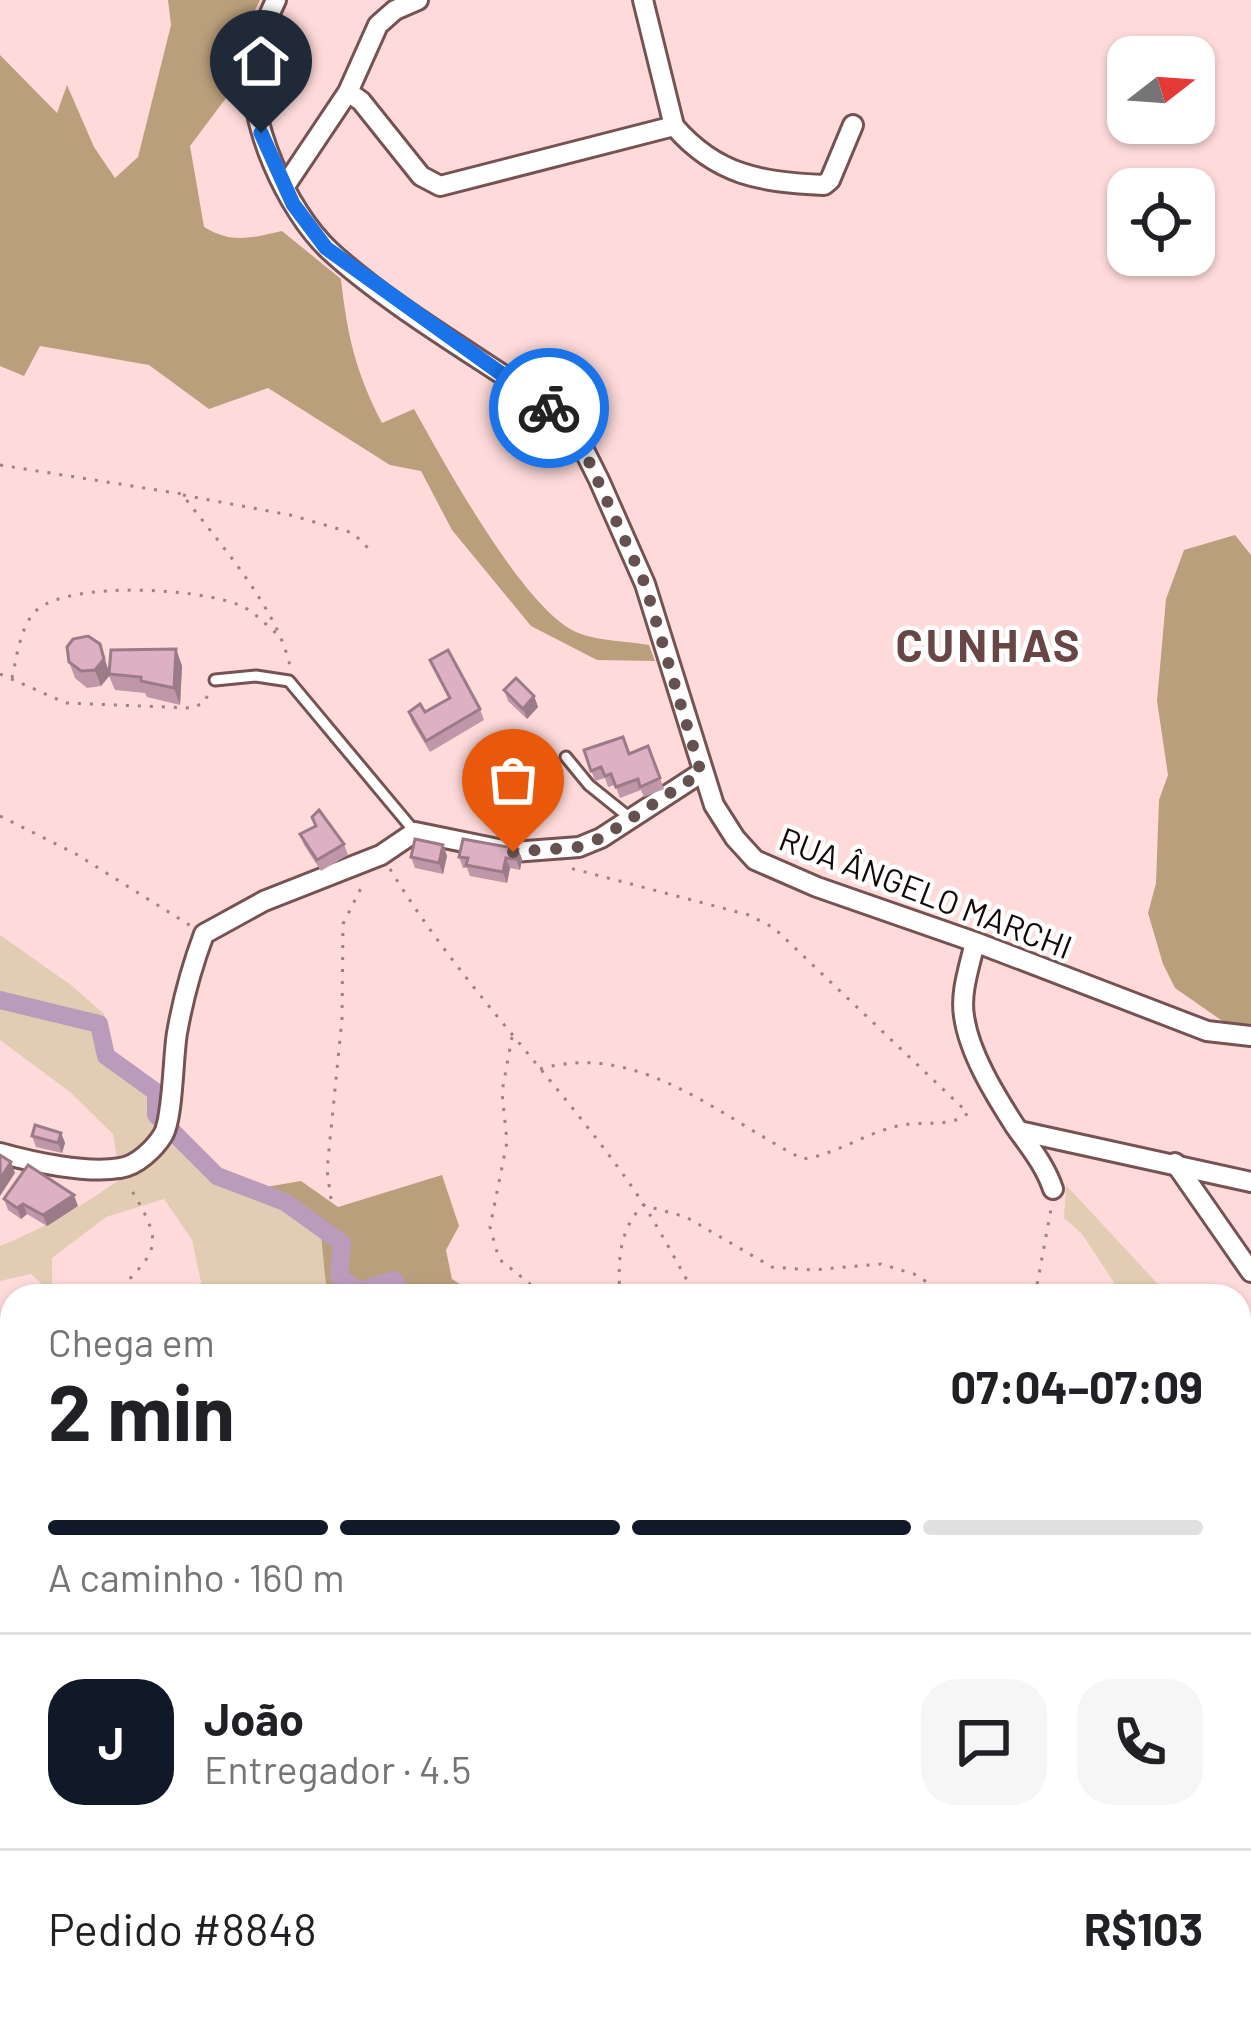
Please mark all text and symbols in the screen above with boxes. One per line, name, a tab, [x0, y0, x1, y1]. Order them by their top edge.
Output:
pin	[210, 10, 312, 133]
icon: home	[228, 28, 294, 94]
north arrow	[1107, 36, 1215, 144]
map controls	[1107, 36, 1215, 276]
button: locate	[1107, 168, 1215, 276]
courier	[489, 348, 609, 468]
icon: bike	[516, 375, 582, 441]
district label: CUNHAS	[896, 617, 1082, 671]
pin	[462, 729, 564, 852]
icon: bag	[480, 747, 546, 813]
street label: RUA ÂNGELO MARCHI	[774, 818, 1078, 966]
text: Chega em	[48, 1318, 215, 1365]
text: 07:04–07:09	[950, 1359, 1203, 1413]
text: 2 min	[48, 1363, 235, 1457]
text: A caminho · 160 m	[48, 1553, 344, 1600]
button: chat	[921, 1679, 1047, 1805]
button: phone	[1077, 1679, 1203, 1805]
text: João	[204, 1691, 304, 1745]
text: J	[98, 1715, 124, 1769]
text: Entregador · 4.5	[204, 1745, 471, 1792]
text: Pedido #8848	[48, 1901, 317, 1955]
text: R$103	[1084, 1901, 1203, 1955]

